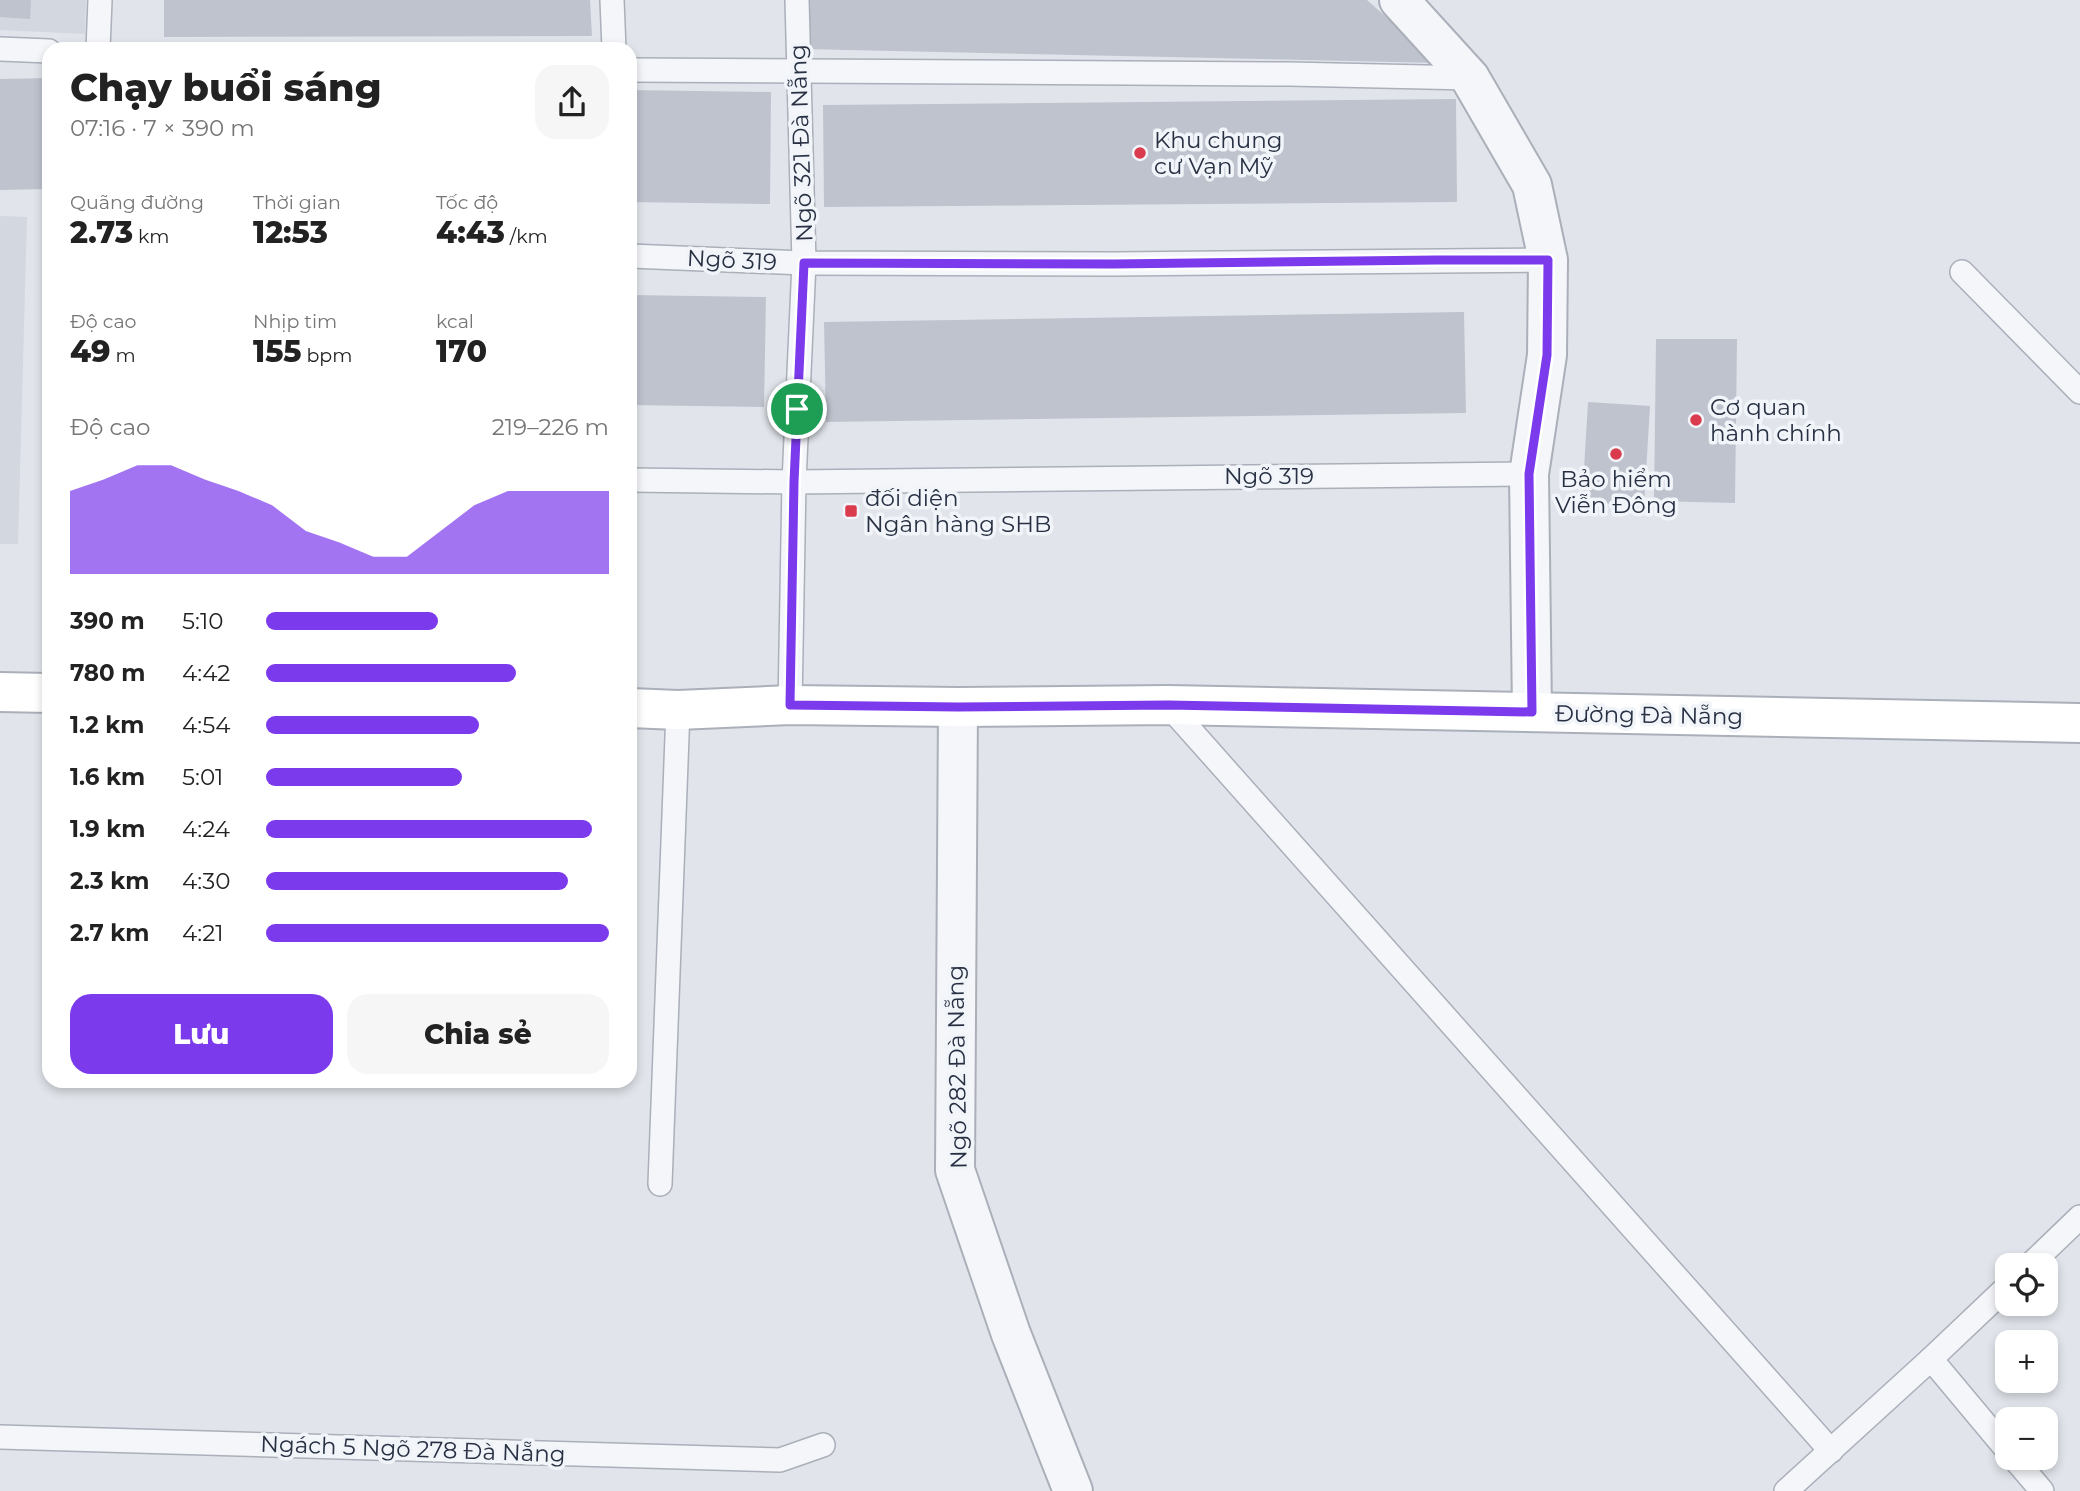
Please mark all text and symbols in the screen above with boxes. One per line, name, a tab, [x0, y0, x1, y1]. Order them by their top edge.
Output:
street label: Ngõ 321 Đà Nẵng	[784, 44, 818, 242]
text: Chạy buổi sáng	[70, 64, 382, 111]
button: share	[535, 65, 609, 139]
text: 07:16 · 7 × 390 m	[70, 114, 255, 142]
place label: Khu chung cư Vạn Mỹ	[1154, 126, 1282, 180]
marker: Khu chung cư Vạn Mỹ	[1132, 145, 1148, 161]
text: Quãng đường	[70, 191, 204, 214]
text: Thời gian	[253, 191, 341, 214]
text: Tốc độ	[436, 191, 498, 214]
text: 2.73	[70, 214, 133, 251]
text: 12:53	[253, 214, 328, 251]
text: 4:43	[436, 214, 505, 251]
text: km	[133, 225, 169, 248]
text: /km	[505, 225, 548, 248]
street label: Ngõ 319	[686, 244, 778, 276]
text: Độ cao	[70, 310, 137, 333]
text: Nhịp tim	[253, 310, 337, 333]
text: kcal	[436, 310, 474, 333]
text: 49	[70, 333, 110, 370]
text: 155	[253, 333, 301, 370]
text: 170	[436, 333, 487, 370]
text: m	[110, 344, 136, 367]
text: bpm	[301, 344, 352, 367]
pin	[767, 379, 827, 439]
icon: arrive	[778, 390, 816, 428]
place label: Cơ quan hành chính	[1710, 393, 1842, 447]
marker: Cơ quan hành chính	[1688, 412, 1704, 428]
text: Độ cao	[70, 413, 151, 441]
text: 219–226 m	[492, 413, 609, 441]
marker: Bảo hiểm Viễn Đông	[1608, 446, 1624, 462]
street label: Ngõ 319	[1224, 462, 1314, 490]
place label: Bảo hiểm Viễn Đông	[1555, 465, 1677, 519]
place label: đối diện Ngân hàng SHB	[865, 484, 1051, 538]
marker: đối diện Ngân hàng SHB	[843, 503, 859, 519]
text: 390 m	[70, 607, 145, 635]
text: 5:10	[182, 607, 223, 635]
text: 780 m	[70, 659, 145, 687]
text: 4:42	[182, 659, 230, 687]
street label: Đường Đà Nẵng	[1555, 699, 1743, 731]
text: 1.2 km	[70, 711, 144, 739]
text: 4:54	[182, 711, 230, 739]
text: 1.6 km	[70, 763, 145, 791]
text: 5:01	[182, 763, 223, 791]
text: 1.9 km	[70, 815, 145, 843]
text: 4:24	[182, 815, 230, 843]
text: 2.3 km	[70, 867, 149, 895]
text: 4:30	[182, 867, 230, 895]
text: 2.7 km	[70, 919, 149, 947]
text: 4:21	[182, 919, 224, 947]
street label: Ngõ 282 Đà Nẵng	[941, 965, 973, 1169]
button: Lưu	[70, 994, 333, 1074]
button: Chia sẻ	[347, 994, 609, 1074]
map controls	[1995, 1253, 2058, 1470]
button: locate	[1995, 1253, 2058, 1316]
button: +	[1995, 1330, 2058, 1393]
button: −	[1995, 1407, 2058, 1470]
street label: Ngách 5 Ngõ 278 Đà Nẵng	[260, 1430, 566, 1468]

